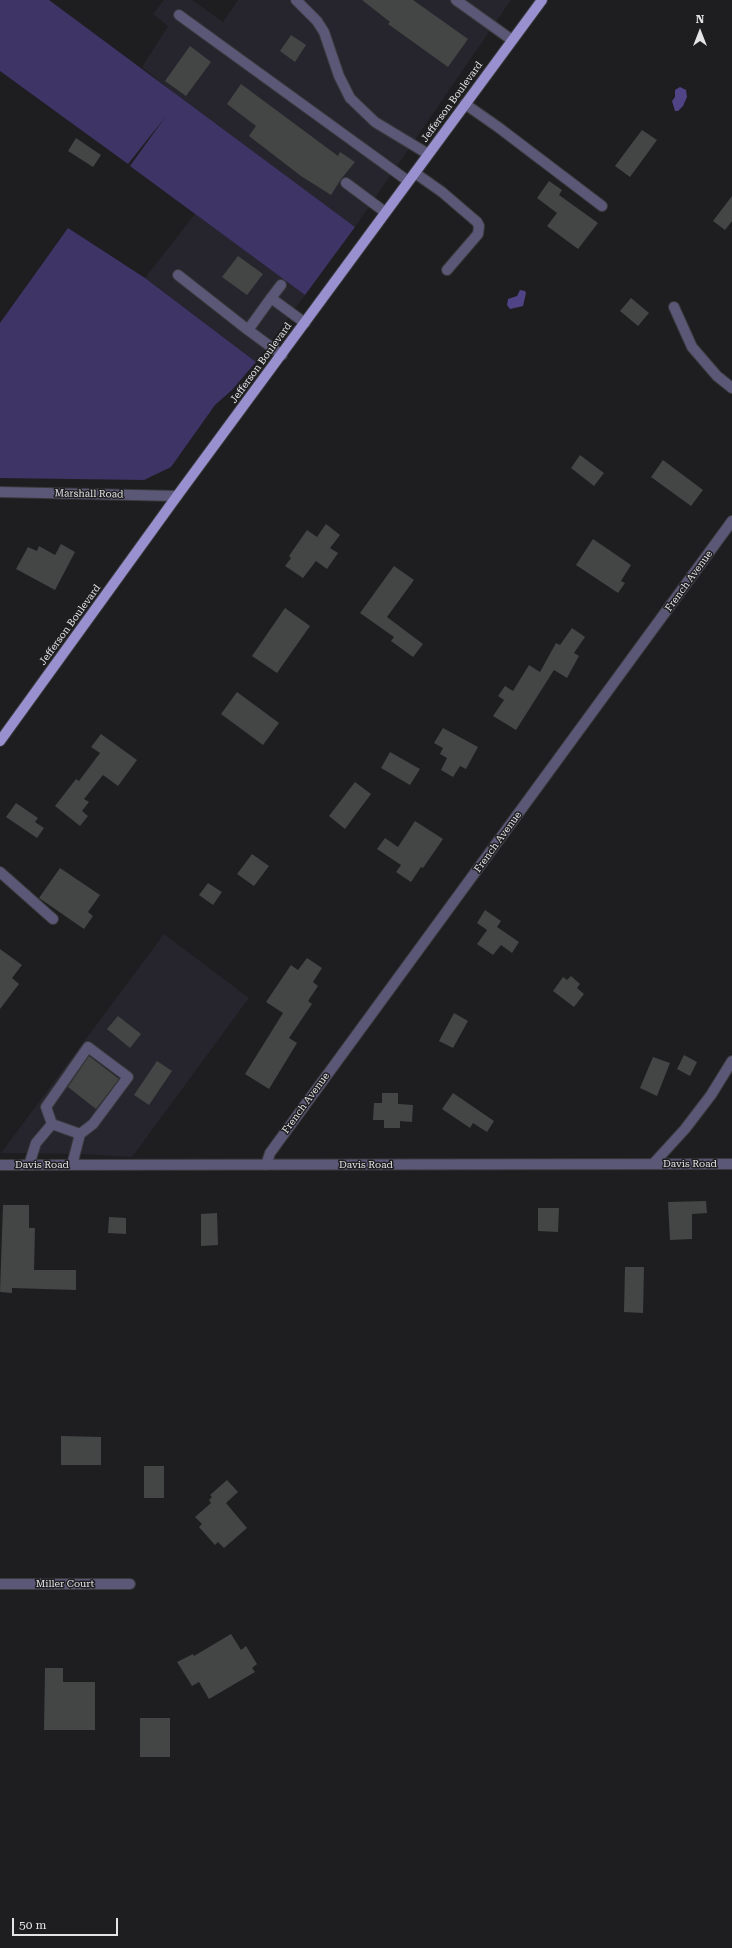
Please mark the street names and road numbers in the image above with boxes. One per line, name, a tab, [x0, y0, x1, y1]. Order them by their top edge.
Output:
street label: Jefferson Boulevard	[419, 59, 485, 145]
street label: Jefferson Boulevard	[228, 320, 294, 406]
street label: Marshall Road	[54, 487, 124, 501]
street label: French Avenue	[663, 548, 715, 614]
street label: Jefferson Boulevard	[37, 582, 103, 668]
street label: French Avenue	[472, 809, 524, 875]
street label: French Avenue	[280, 1070, 332, 1136]
street label: Davis Road	[663, 1158, 717, 1170]
street label: Davis Road	[15, 1159, 69, 1171]
street label: Davis Road	[339, 1159, 393, 1171]
street label: Miller Court	[36, 1578, 94, 1590]

